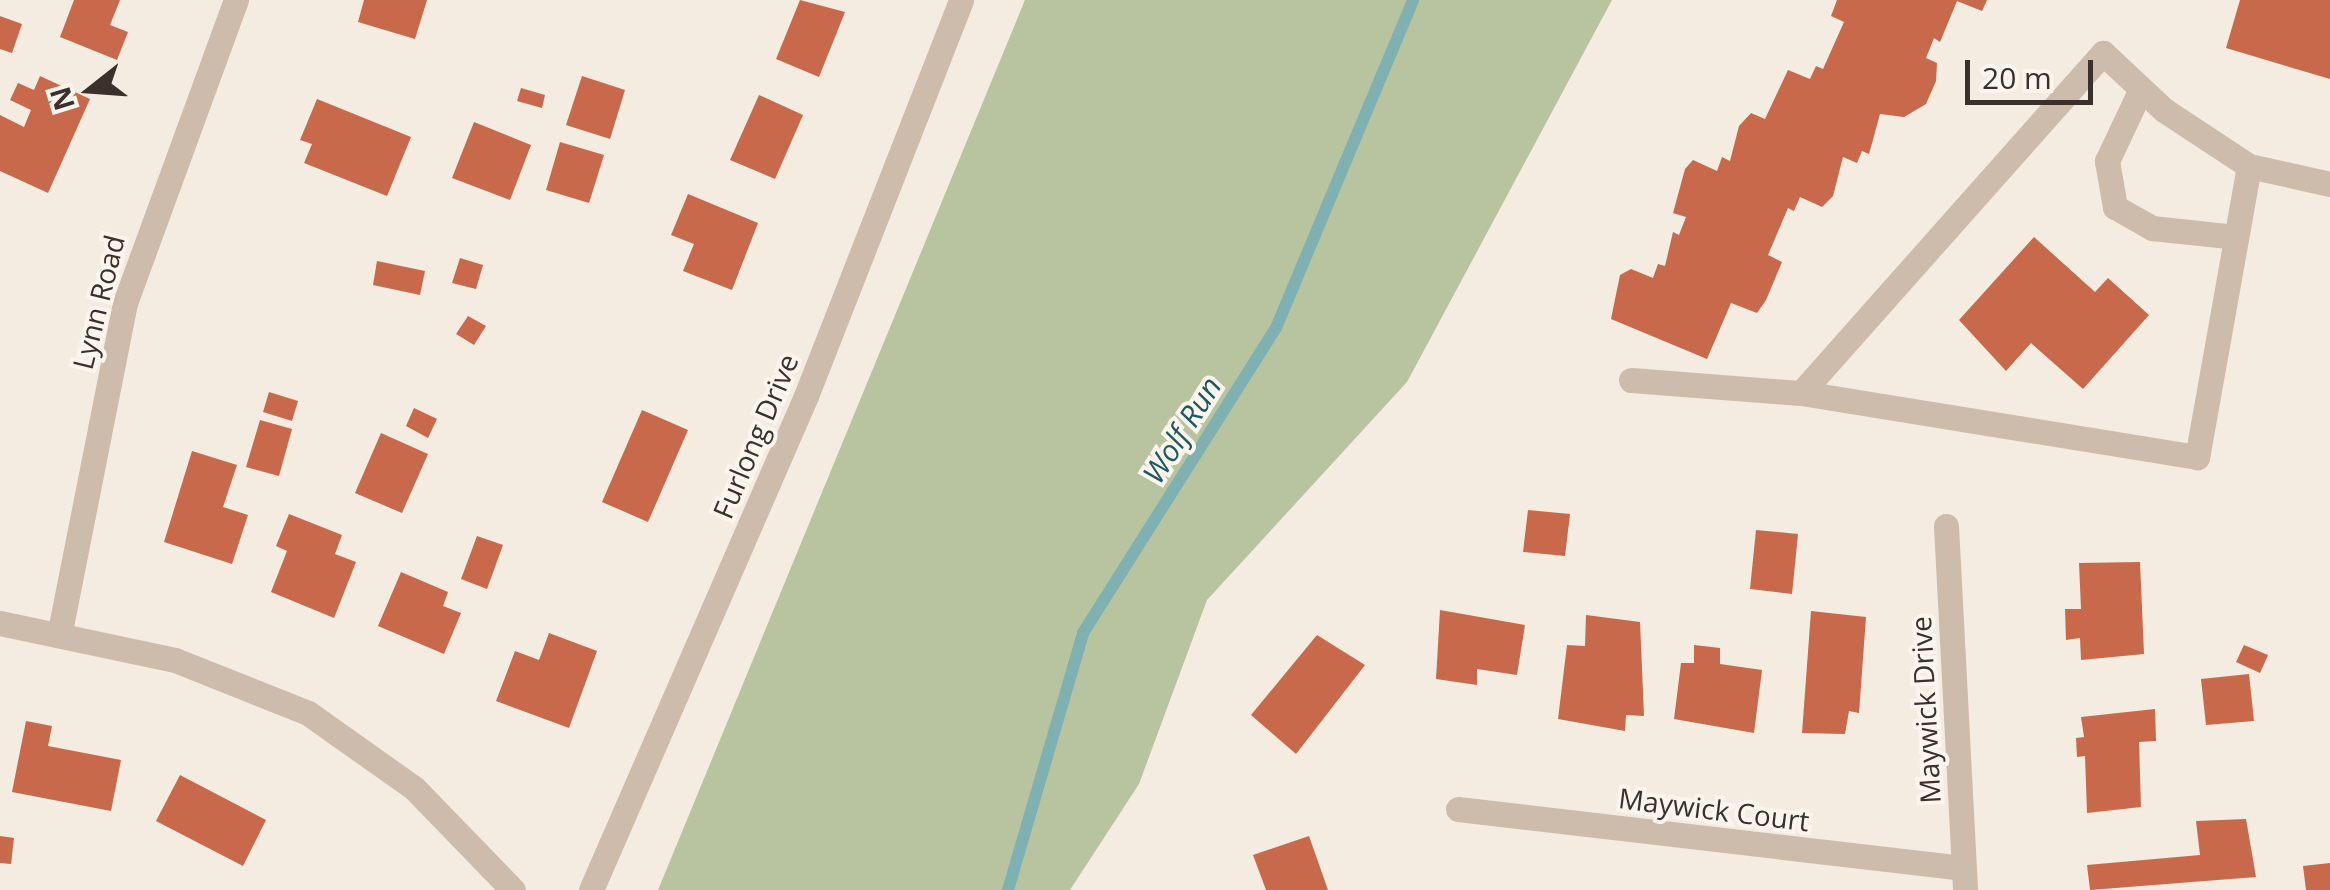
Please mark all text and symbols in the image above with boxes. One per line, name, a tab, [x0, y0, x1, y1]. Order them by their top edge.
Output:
north arrow	[40, 40, 140, 140]
scale bar	[1970, 40, 2098, 102]
text: 20 m	[1982, 57, 2052, 98]
text: N	[40, 82, 83, 115]
street label: Lynn Road	[65, 231, 131, 373]
street label: Furlong Drive	[705, 349, 805, 523]
water label: Wolf Run	[1135, 370, 1229, 490]
street label: Maywick Drive	[1903, 616, 1947, 804]
street label: Maywick Court	[1617, 781, 1811, 837]

